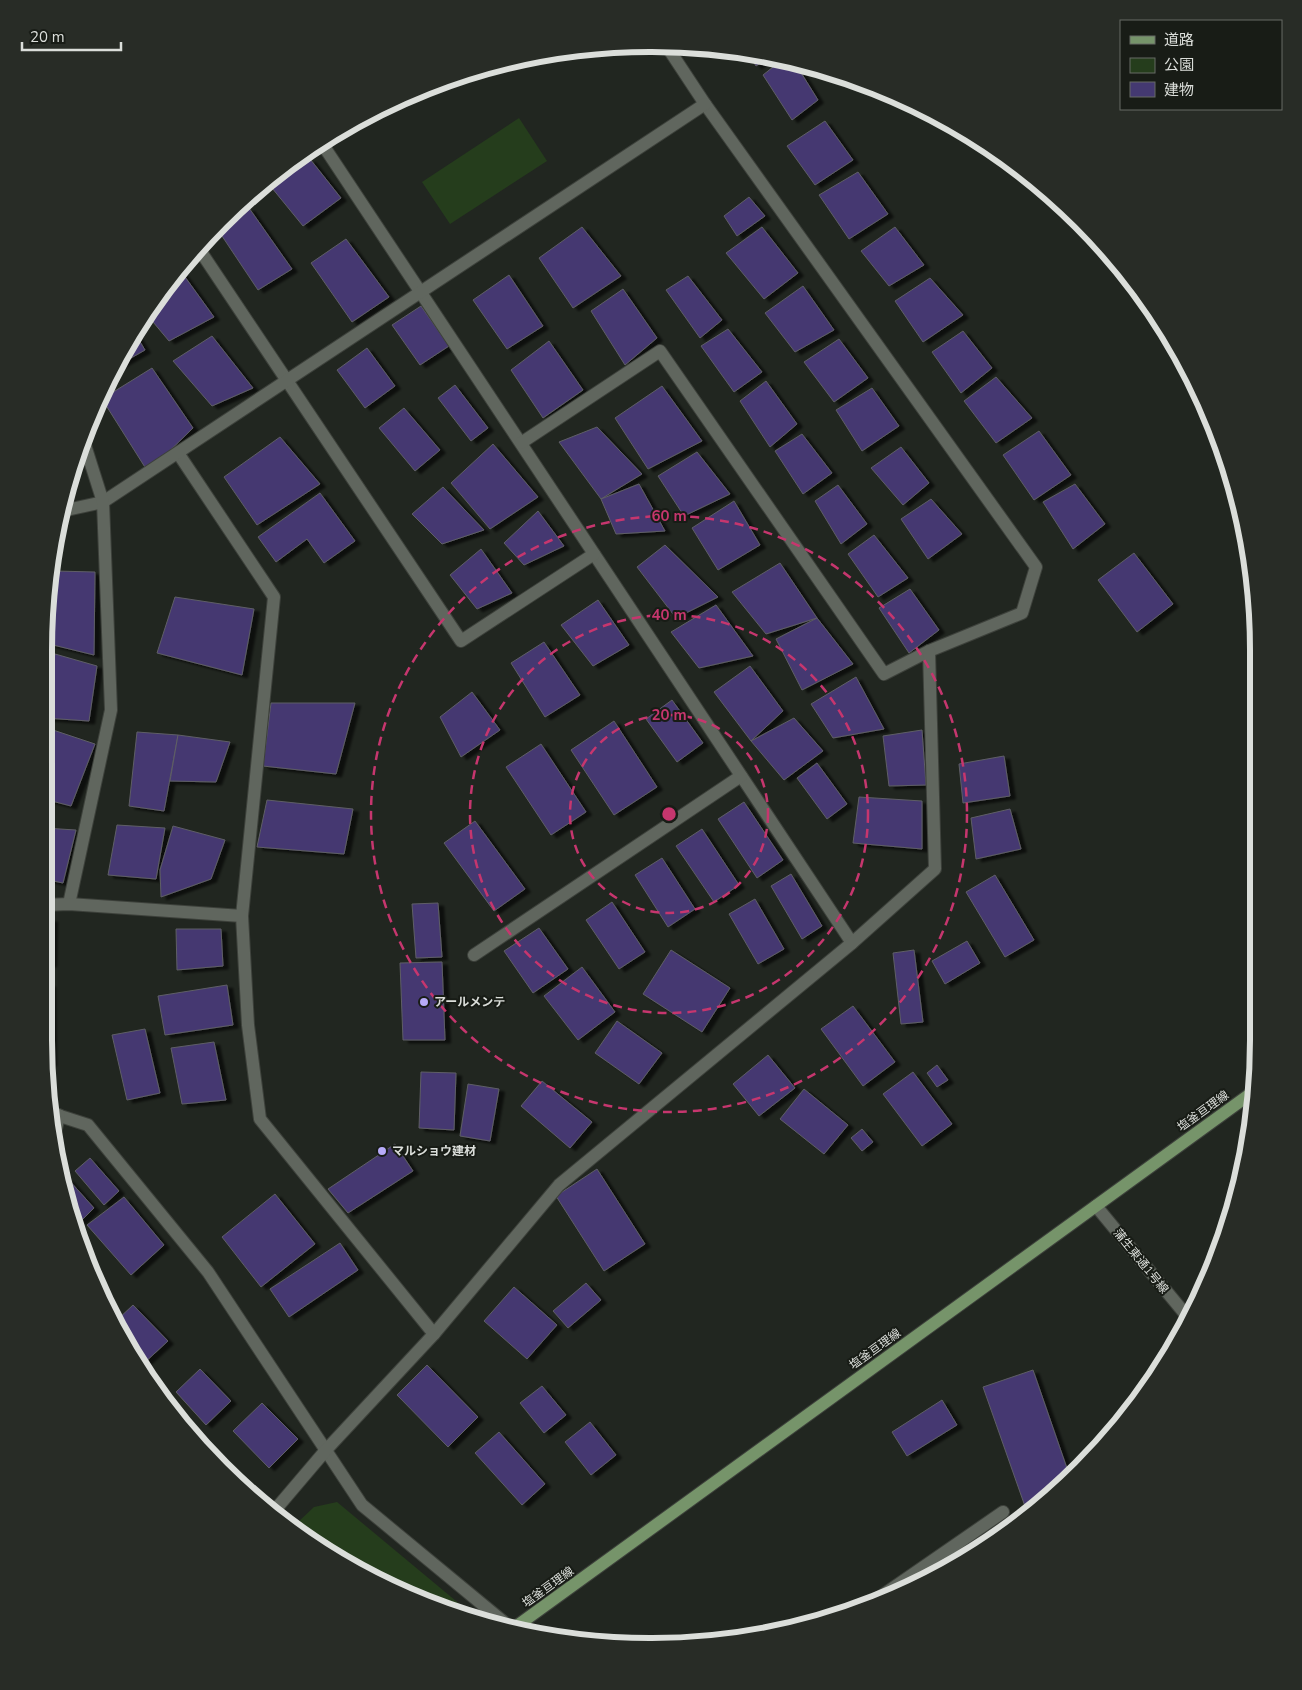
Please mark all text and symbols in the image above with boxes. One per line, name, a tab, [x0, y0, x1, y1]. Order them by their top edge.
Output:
scale bar	[22, 20, 121, 52]
legend	[1120, 20, 1282, 110]
text: 20 m	[30, 27, 65, 47]
text: 道路	[1164, 30, 1194, 50]
text: 公園	[1164, 55, 1194, 75]
text: 建物	[1164, 80, 1194, 100]
text: 60 m	[651, 506, 687, 526]
text: 40 m	[651, 605, 687, 625]
text: 20 m	[651, 705, 687, 725]
centre of rings	[660, 805, 678, 823]
place label: アールメンテ	[434, 994, 505, 1010]
marker: アールメンテ	[418, 996, 430, 1008]
street label: 塩釜亘理線	[1174, 1087, 1232, 1135]
place label: マルショウ建材	[392, 1143, 476, 1159]
marker: マルショウ建材	[376, 1145, 388, 1157]
street label: 蒲生東通1号線	[1110, 1225, 1172, 1297]
street label: 塩釜亘理線	[846, 1325, 904, 1373]
street label: 塩釜亘理線	[519, 1563, 577, 1611]

